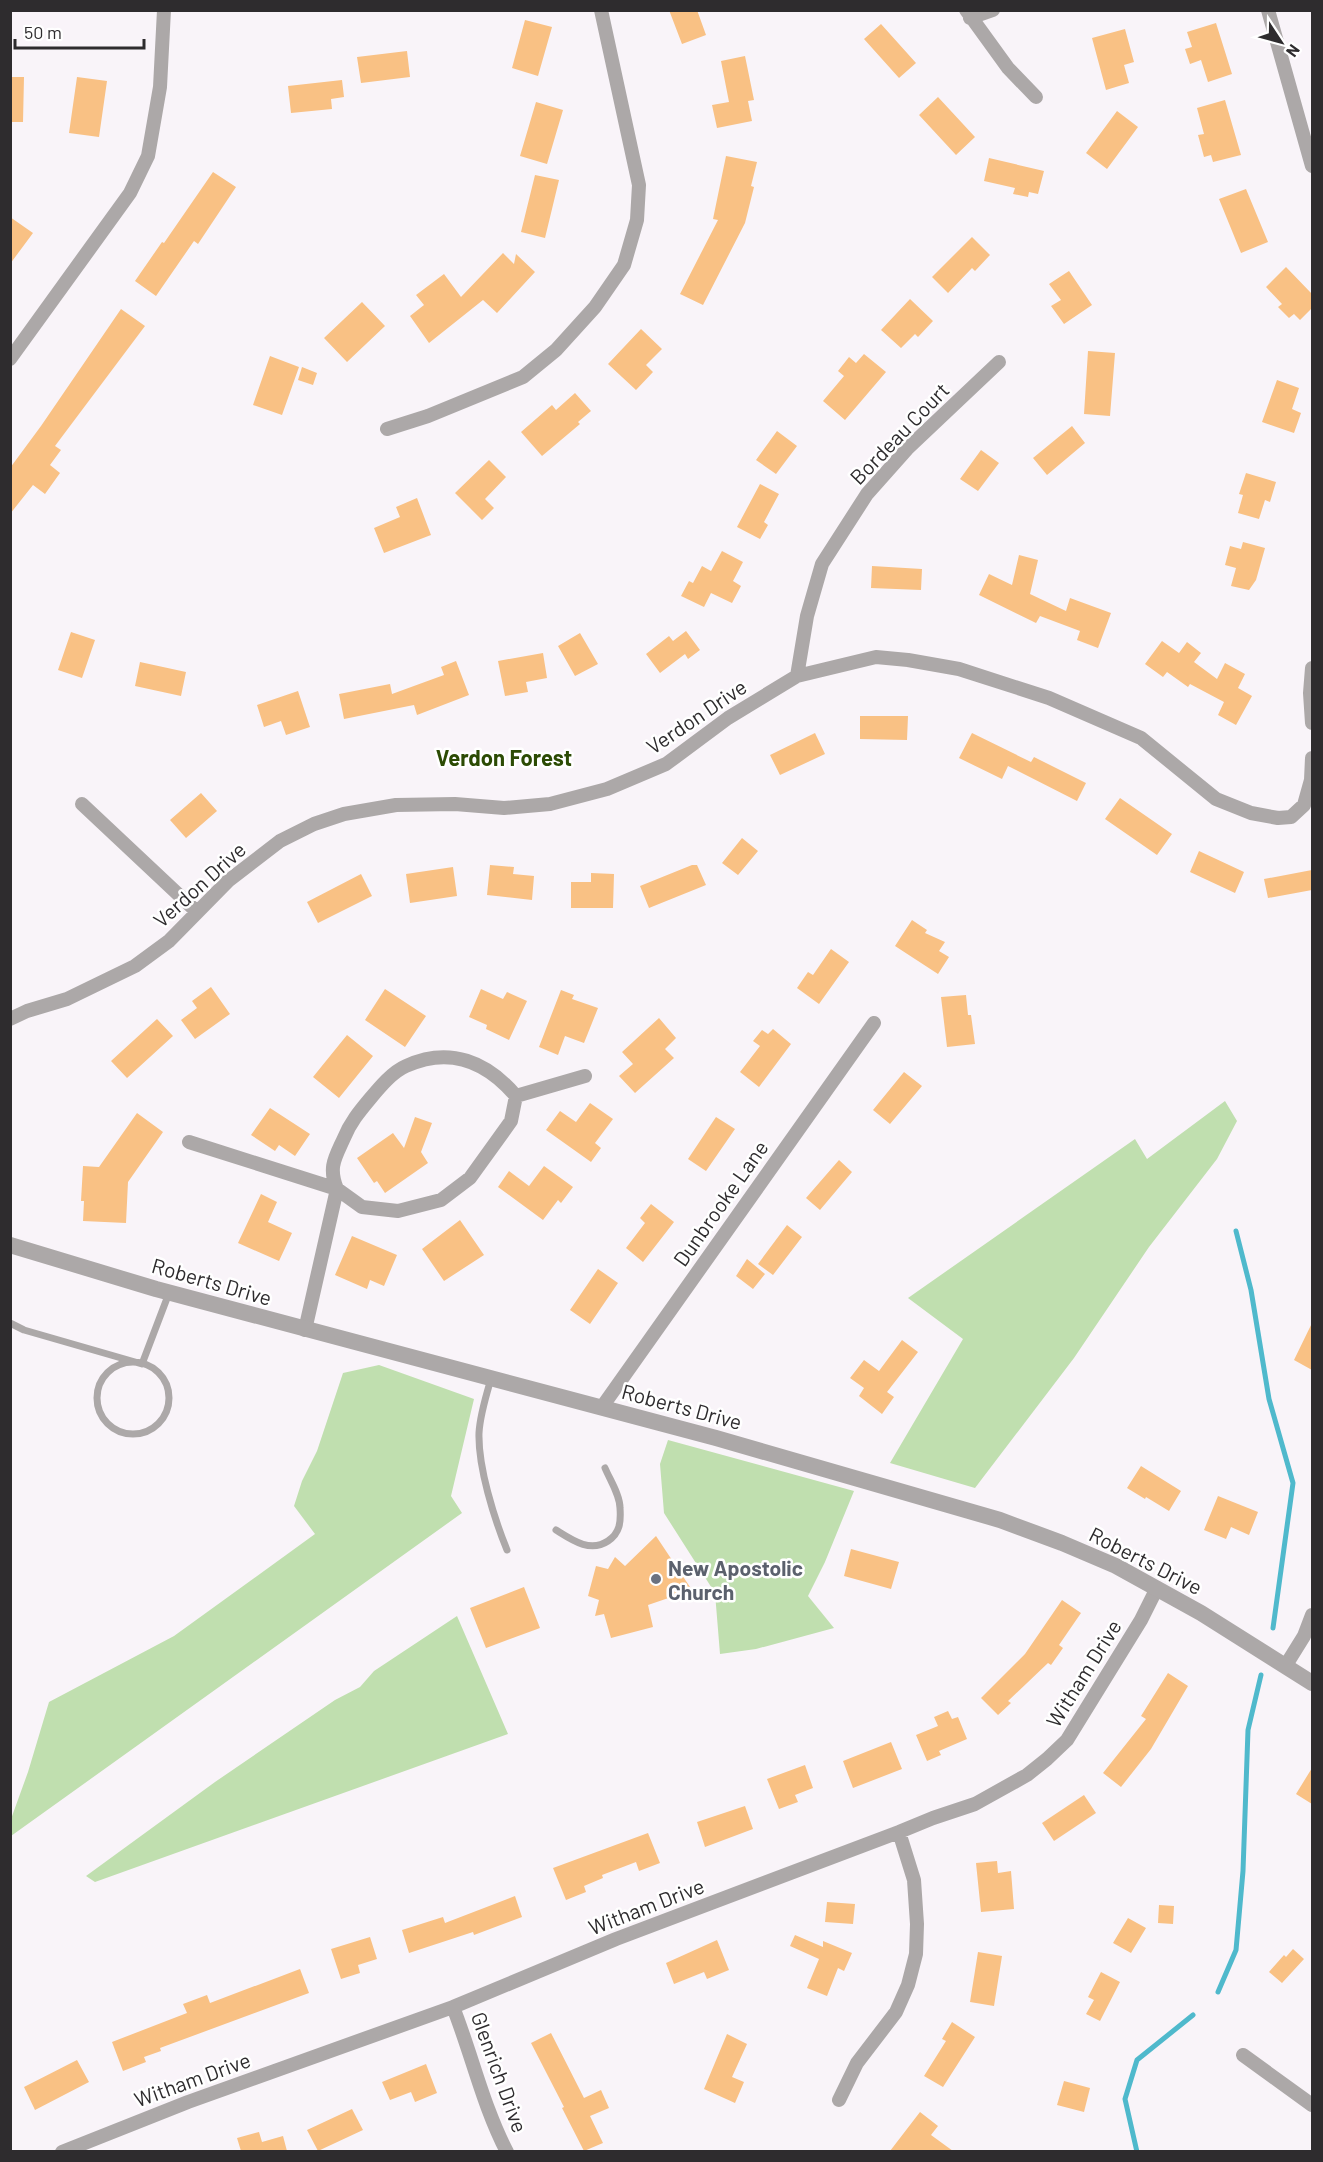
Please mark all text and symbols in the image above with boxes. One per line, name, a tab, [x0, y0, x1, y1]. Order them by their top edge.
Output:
scale bar	[15, 12, 144, 50]
north arrow	[1251, 12, 1311, 72]
text: 50 m	[24, 21, 62, 43]
text: N	[1283, 41, 1304, 61]
street label: Bordeau Court	[844, 377, 954, 489]
street label: Verdon Drive	[641, 673, 751, 759]
district label: Verdon Forest	[436, 744, 572, 770]
street label: Verdon Drive	[148, 836, 250, 932]
street label: Dunbrooke Lane	[667, 1135, 773, 1271]
street label: Roberts Drive	[149, 1252, 275, 1310]
street label: Roberts Drive	[619, 1378, 745, 1434]
street label: Roberts Drive	[1085, 1521, 1207, 1599]
place label: New Apostolic Church	[668, 1555, 803, 1604]
marker: New Apostolic Church	[649, 1572, 663, 1586]
street label: Witham Drive	[1040, 1615, 1126, 1731]
street label: Witham Drive	[585, 1872, 707, 1940]
street label: Glenrich Drive	[467, 2008, 533, 2136]
street label: Witham Drive	[130, 2046, 254, 2112]

